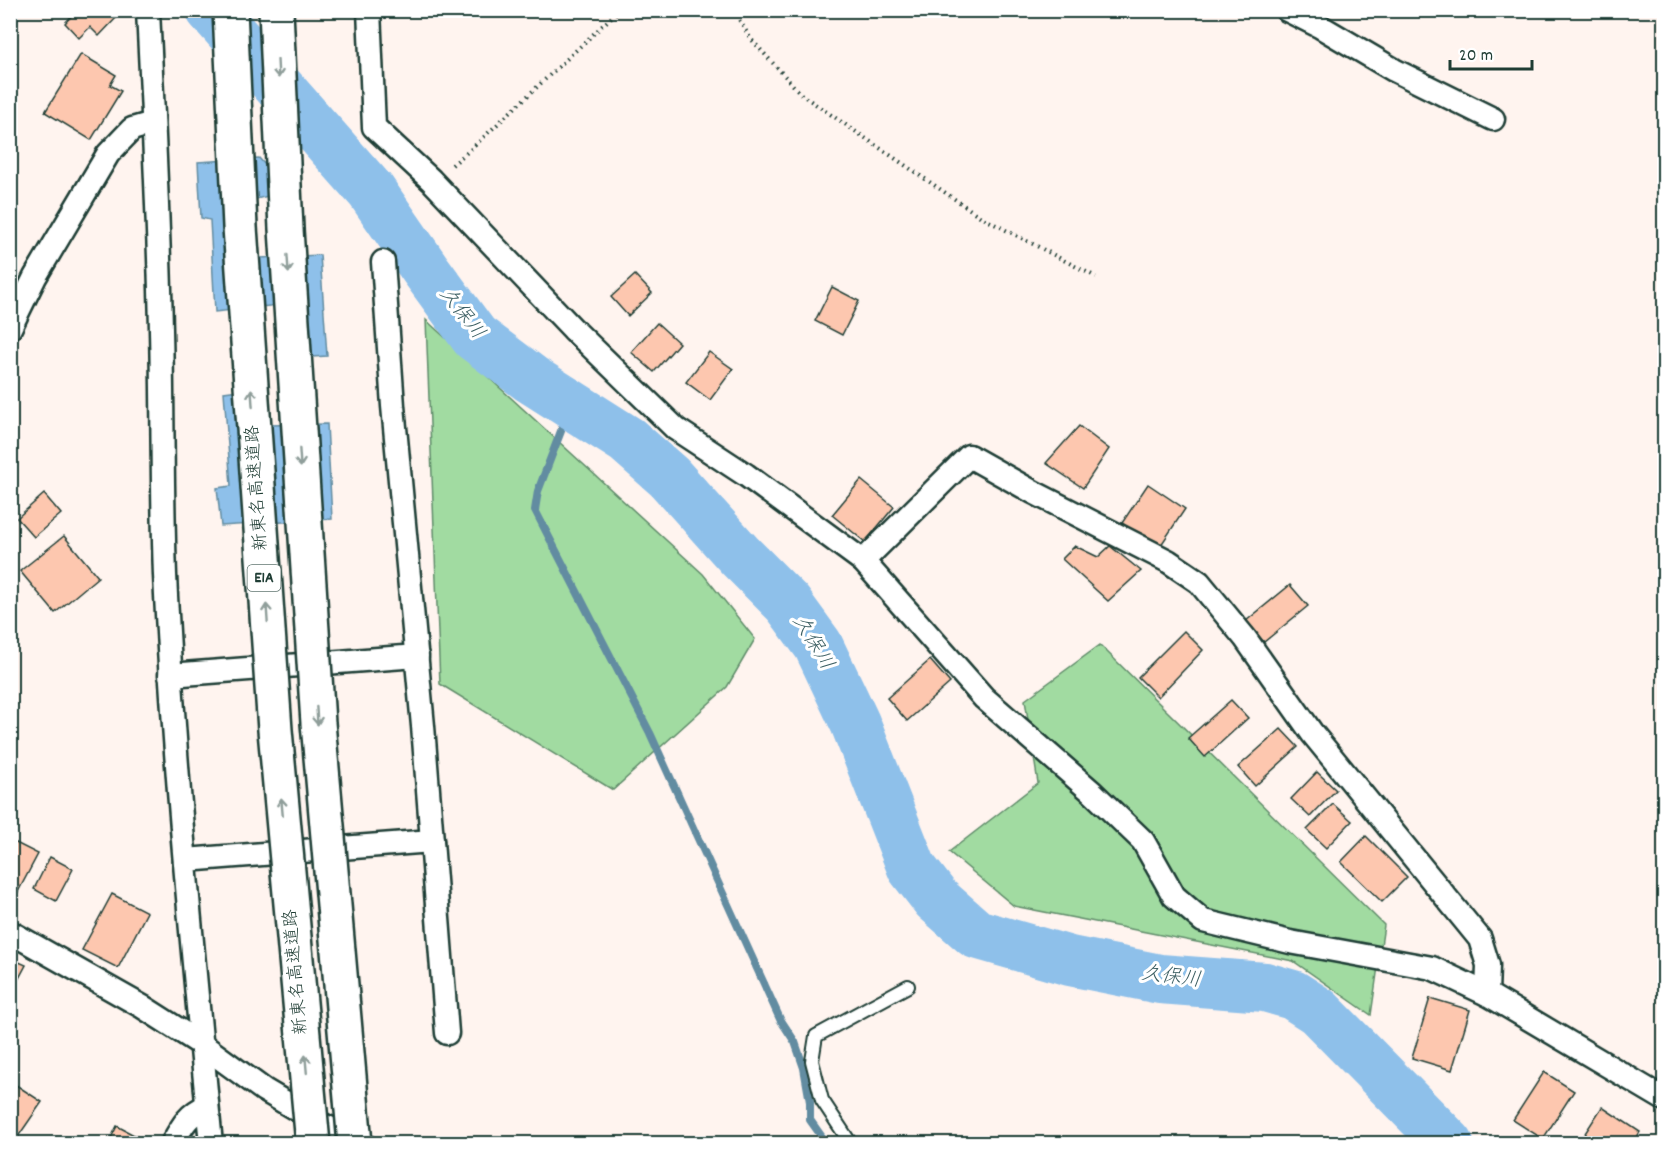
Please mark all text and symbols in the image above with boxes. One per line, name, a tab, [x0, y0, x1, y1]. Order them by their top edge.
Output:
scale bar	[1450, 33, 1532, 71]
text: 20 m	[1459, 44, 1493, 69]
one-way arrow	[273, 58, 284, 78]
one-way arrow	[283, 253, 294, 273]
water label: 久保川	[431, 282, 491, 346]
one-way arrow	[246, 388, 257, 408]
street label: 新東名高速道路	[241, 424, 275, 552]
one-way arrow	[295, 448, 306, 468]
road number: E1A	[248, 565, 280, 591]
one-way arrow	[261, 604, 272, 623]
water label: 久保川	[785, 610, 839, 676]
one-way arrow	[312, 705, 323, 725]
one-way arrow	[276, 798, 287, 818]
street label: 新東名高速道路	[279, 908, 315, 1036]
water label: 久保川	[1140, 960, 1202, 996]
one-way arrow	[300, 1055, 311, 1075]

